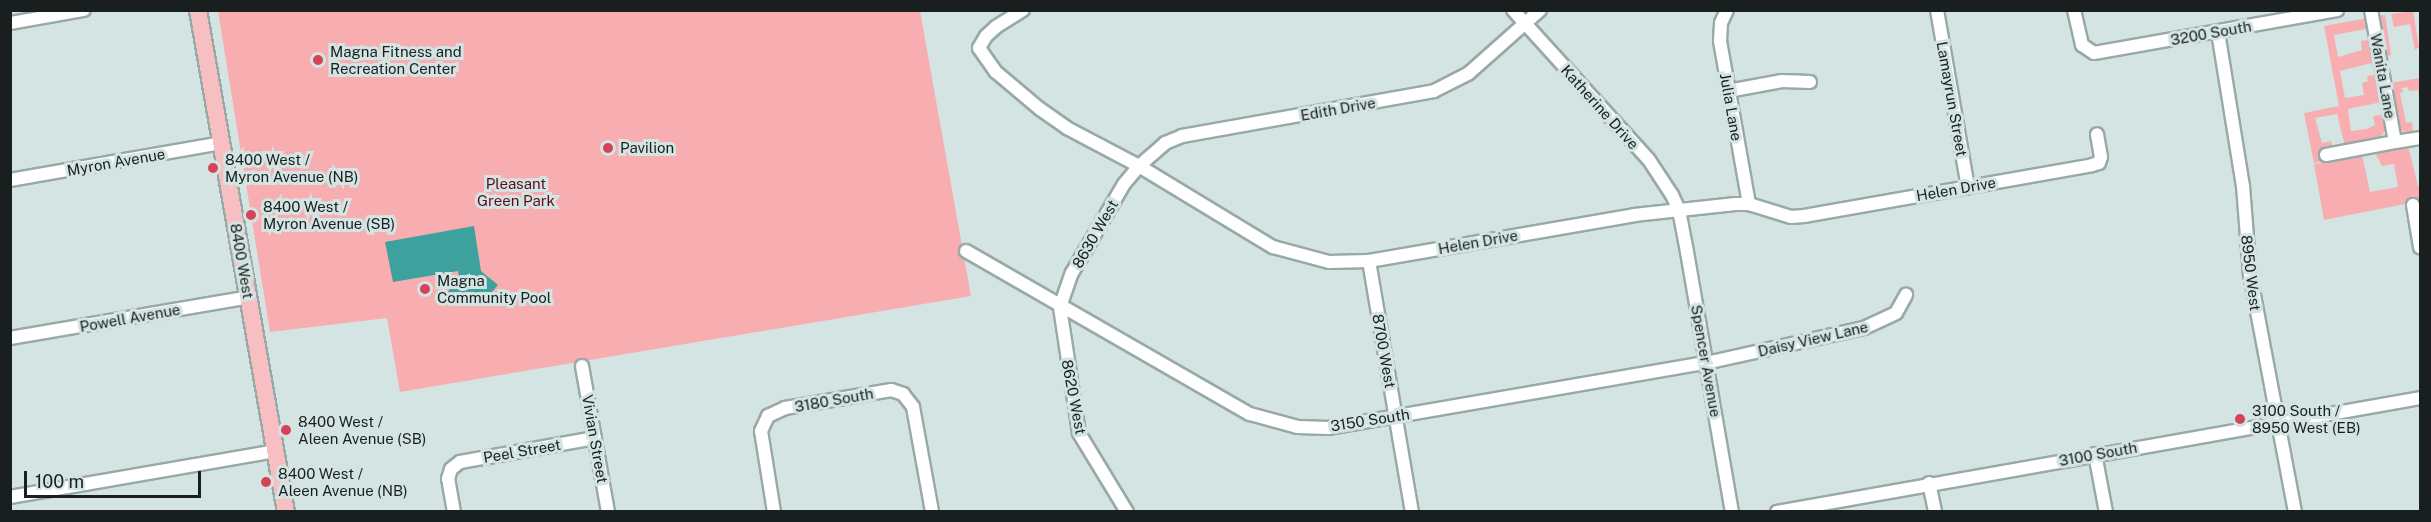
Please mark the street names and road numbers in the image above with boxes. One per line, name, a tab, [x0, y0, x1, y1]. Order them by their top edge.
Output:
street label: 3200 South	[2169, 17, 2253, 49]
street label: Wanita Lane	[2367, 32, 2399, 120]
street label: Lamayrun Street	[1933, 40, 1971, 158]
street label: Katherine Drive	[1557, 61, 1643, 153]
street label: Julia Lane	[1716, 72, 1746, 142]
street label: Edith Drive	[1299, 94, 1377, 124]
street label: Myron Avenue	[66, 145, 166, 179]
street label: Helen Drive	[1915, 173, 1997, 205]
street label: 8630 West	[1068, 196, 1122, 272]
street label: 8400 West	[227, 222, 257, 300]
street label: Helen Drive	[1437, 226, 1519, 258]
street label: 8950 West	[2237, 234, 2265, 312]
street label: Powell Avenue	[78, 300, 182, 336]
street label: Spencer Avenue	[1687, 303, 1725, 419]
street label: 8700 West	[1369, 312, 1399, 390]
street label: Daisy View Lane	[1756, 318, 1870, 360]
street label: 8620 West	[1058, 358, 1090, 436]
street label: 3180 South	[793, 384, 875, 416]
street label: Vivian Street	[578, 393, 612, 485]
street label: 3150 South	[1329, 405, 1411, 435]
street label: Peel Street	[482, 435, 562, 467]
street label: 3100 South	[2057, 438, 2139, 470]

